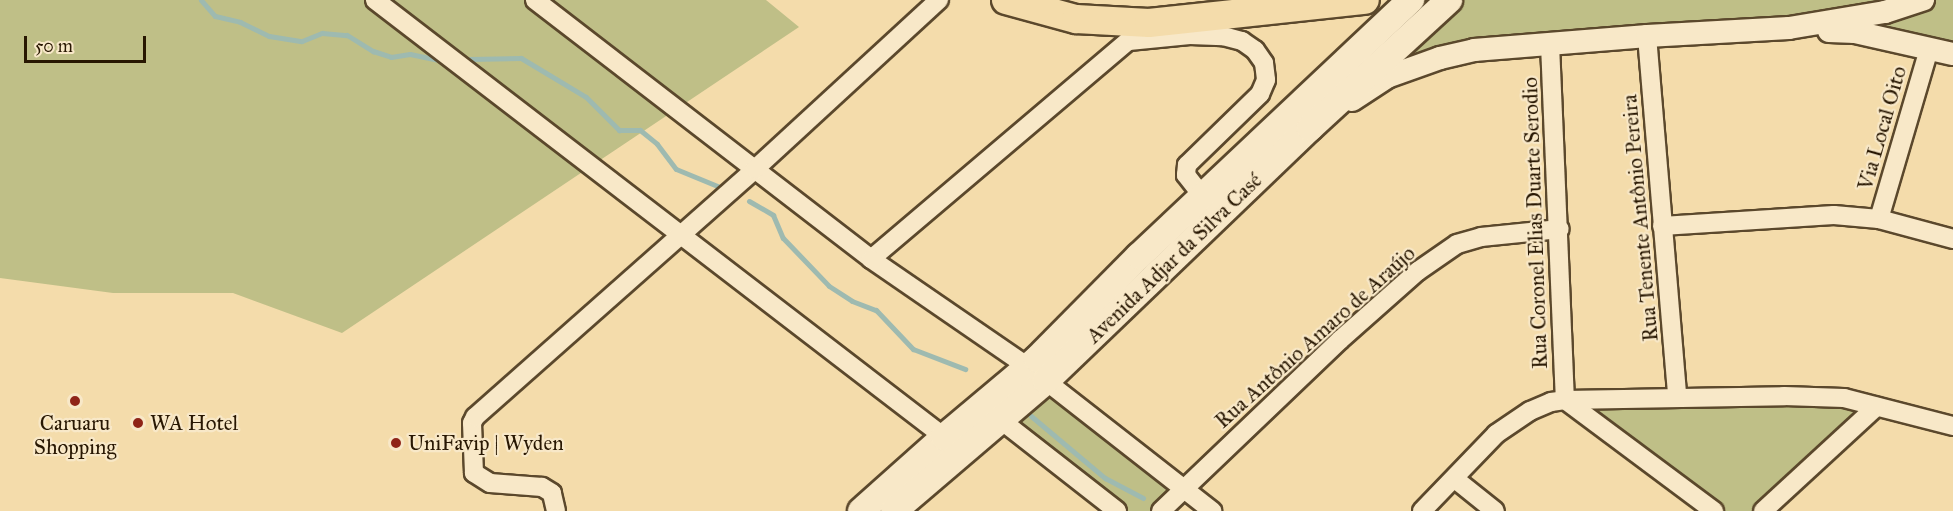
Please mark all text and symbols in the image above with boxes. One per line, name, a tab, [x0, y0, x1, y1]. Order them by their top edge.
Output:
scale bar	[27, 24, 148, 62]
text: 50 m	[35, 35, 73, 57]
street label: Via Local Oito	[1852, 63, 1912, 193]
street label: Rua Coronel Elias Duarte Serodio	[1517, 77, 1553, 369]
street label: Rua Tenente Antônio Pereira	[1617, 93, 1663, 343]
street label: Avenida Adjar da Silva Casé	[1081, 168, 1267, 348]
street label: Rua Antônio Amaro de Araújo	[1210, 240, 1420, 434]
marker: Caruaru Shopping	[68, 394, 82, 408]
place label: Caruaru Shopping	[34, 410, 116, 460]
place label: WA Hotel	[150, 410, 238, 436]
marker: WA Hotel	[131, 416, 145, 430]
place label: UniFavip | Wyden	[408, 430, 564, 456]
marker: UniFavip | Wyden	[389, 436, 403, 450]

